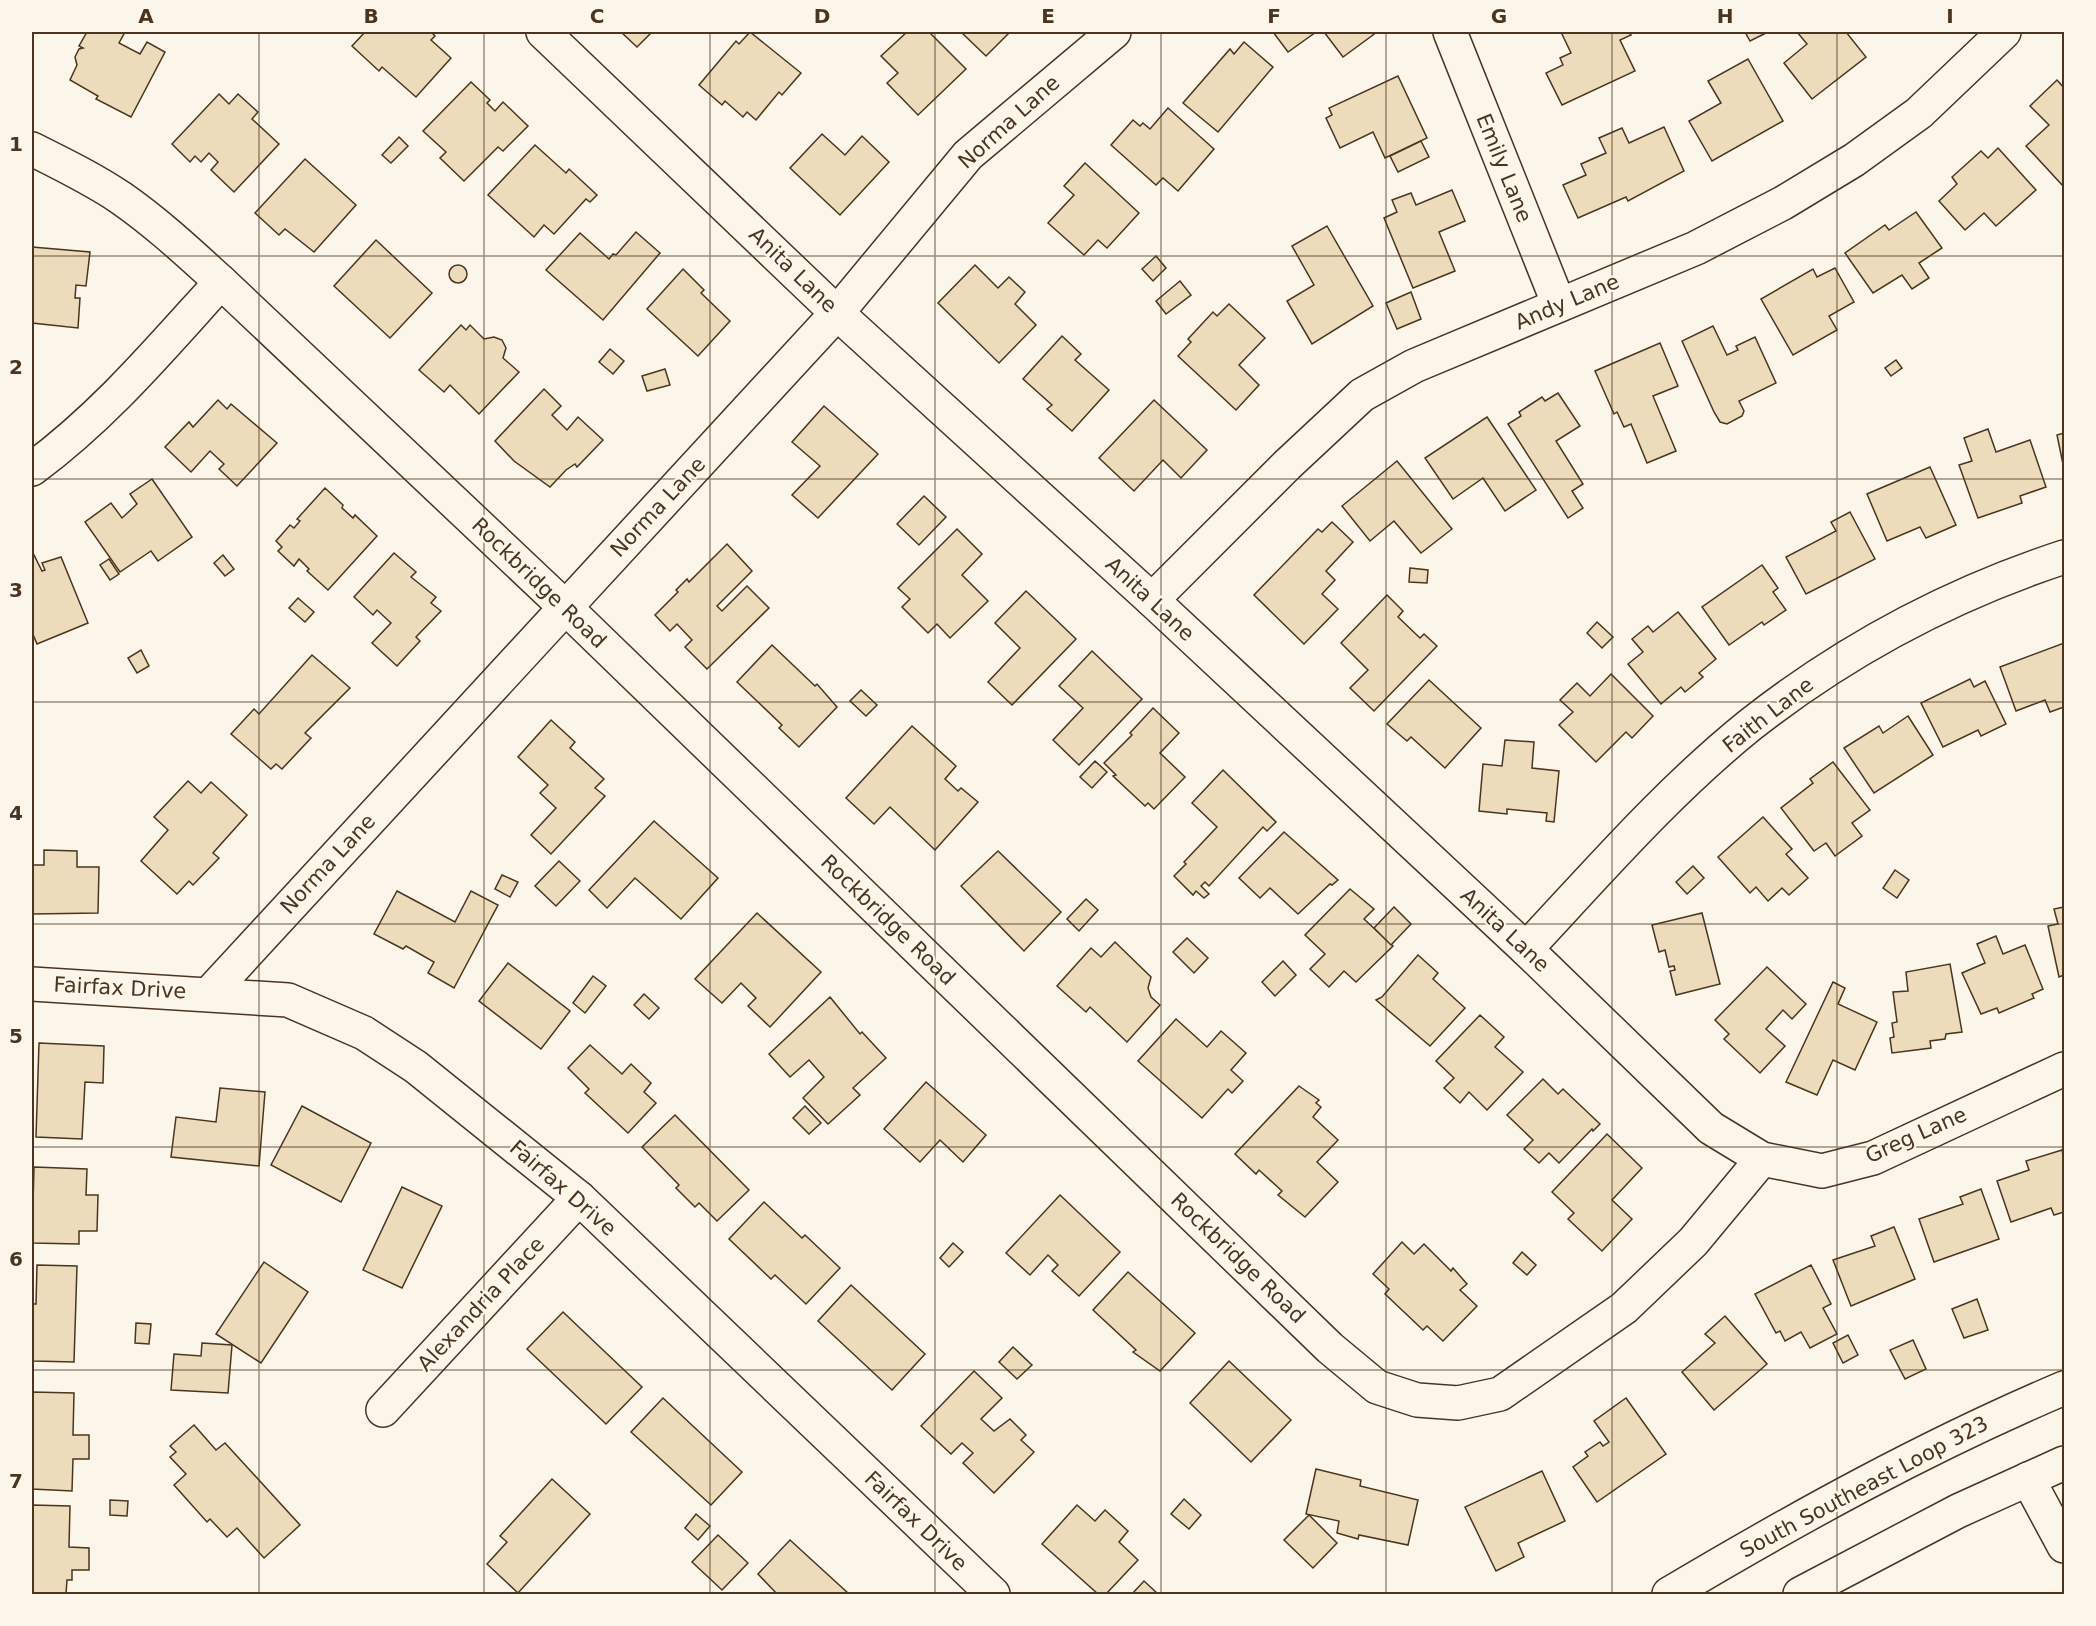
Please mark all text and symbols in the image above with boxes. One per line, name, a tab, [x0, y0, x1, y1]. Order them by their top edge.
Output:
text: A	[138, 4, 154, 28]
text: B	[363, 4, 379, 28]
text: C	[590, 4, 604, 28]
text: D	[814, 4, 830, 28]
text: E	[1041, 4, 1055, 28]
text: F	[1267, 4, 1281, 28]
text: G	[1491, 4, 1507, 28]
text: H	[1717, 4, 1733, 28]
text: I	[1946, 4, 1954, 28]
street label: Norma Lane	[954, 70, 1064, 174]
street label: Emily Lane	[1471, 110, 1537, 226]
text: 1	[9, 132, 23, 156]
street label: Anita Lane	[744, 222, 842, 318]
street label: Andy Lane	[1511, 269, 1623, 335]
text: 2	[9, 355, 23, 379]
street label: Norma Lane	[606, 452, 710, 562]
street label: Rockbridge Road	[467, 513, 611, 653]
street label: Anita Lane	[1101, 552, 1199, 646]
text: 3	[9, 578, 23, 602]
street label: Faith Lane	[1718, 672, 1818, 758]
text: 4	[9, 801, 23, 825]
street label: Norma Lane	[276, 809, 380, 919]
street label: Rockbridge Road	[816, 850, 960, 990]
street label: Anita Lane	[1456, 883, 1554, 977]
street label: Fairfax Drive	[53, 973, 187, 1003]
text: 5	[9, 1024, 23, 1048]
street label: Greg Lane	[1862, 1102, 1970, 1168]
street label: Fairfax Drive	[505, 1135, 621, 1241]
street label: Rockbridge Road	[1166, 1188, 1310, 1328]
street label: Alexandria Place	[413, 1232, 549, 1376]
text: 6	[9, 1247, 23, 1271]
street label: South Southeast Loop 323	[1736, 1411, 1992, 1563]
street label: Fairfax Drive	[860, 1466, 972, 1576]
text: 7	[9, 1469, 23, 1493]

